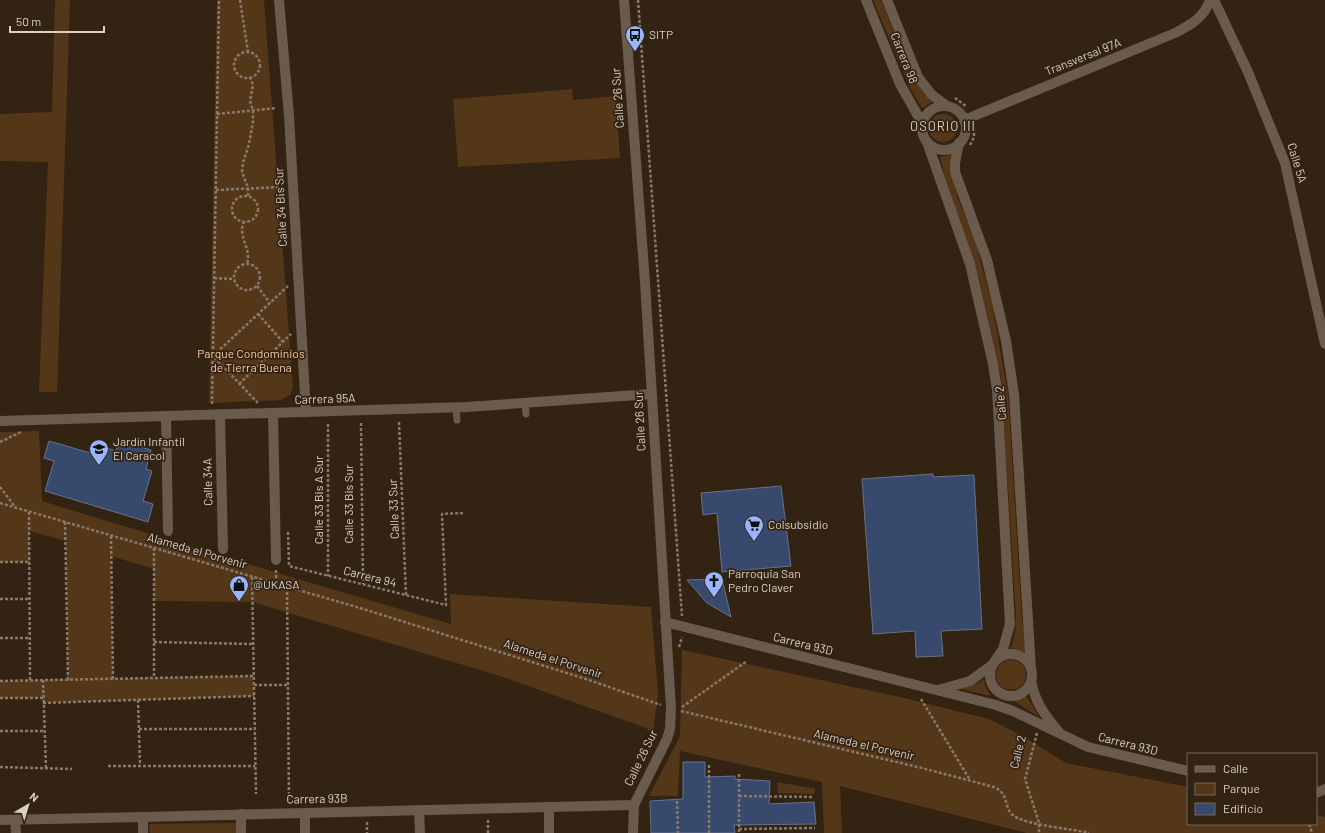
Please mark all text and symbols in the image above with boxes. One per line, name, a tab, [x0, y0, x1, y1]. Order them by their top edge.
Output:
scale bar	[10, 8, 104, 34]
text: 50 m	[16, 14, 41, 28]
bus stop icon: SITP	[624, 24, 646, 52]
place label: SITP	[649, 27, 673, 41]
street label: Carrera 98	[888, 30, 921, 85]
street label: Transversal 97A	[1042, 34, 1123, 78]
street label: Calle 26 Sur	[608, 67, 626, 129]
district label: OSORIO III	[910, 118, 976, 134]
street label: Calle 5A	[1285, 141, 1311, 184]
street label: Calle 34 Bis Sur	[271, 166, 289, 247]
park label: Parque Condominios de Tierra Buena	[197, 346, 305, 374]
street label: Calle 2	[992, 385, 1008, 421]
street label: Carrera 95A	[294, 390, 356, 406]
street label: Calle 26 Sur	[630, 390, 648, 452]
place label: Jardín Infantil El Caracol	[113, 434, 185, 462]
school or university icon: Jardín Infantil El Caracol	[88, 438, 110, 466]
street label: Calle 33 Bis A Sur	[311, 455, 325, 544]
street label: Calle 34A	[200, 458, 214, 506]
street label: Calle 33 Bis Sur	[341, 464, 355, 543]
street label: Calle 33 Sur	[385, 478, 401, 539]
supermarket icon: Colsubsidio	[743, 514, 765, 542]
place label: Colsubsidio	[768, 517, 828, 531]
street label: Alameda el Porvenir	[146, 529, 249, 571]
street label: Carrera 94	[342, 563, 398, 589]
place label: Parroquia San Pedro Claver	[728, 566, 801, 594]
church icon: Parroquia San Pedro Claver	[703, 570, 725, 598]
shop icon: @UKASA	[228, 574, 250, 602]
place label: @UKASA	[253, 577, 300, 591]
street label: Carrera 93D	[772, 629, 835, 657]
street label: Alameda el Porvenir	[502, 635, 605, 681]
street label: Alameda el Porvenir	[812, 726, 917, 763]
street label: Calle 26 Sur	[621, 727, 660, 788]
street label: Carrera 93D	[1097, 729, 1160, 757]
street label: Calle 2	[1006, 734, 1028, 770]
legend	[1187, 753, 1317, 825]
text: Calle	[1223, 761, 1248, 775]
text: Parque	[1223, 781, 1260, 795]
north arrow	[8, 785, 48, 825]
text: N	[28, 789, 41, 804]
street label: Carrera 93B	[286, 790, 348, 806]
text: Edificio	[1223, 801, 1263, 815]

